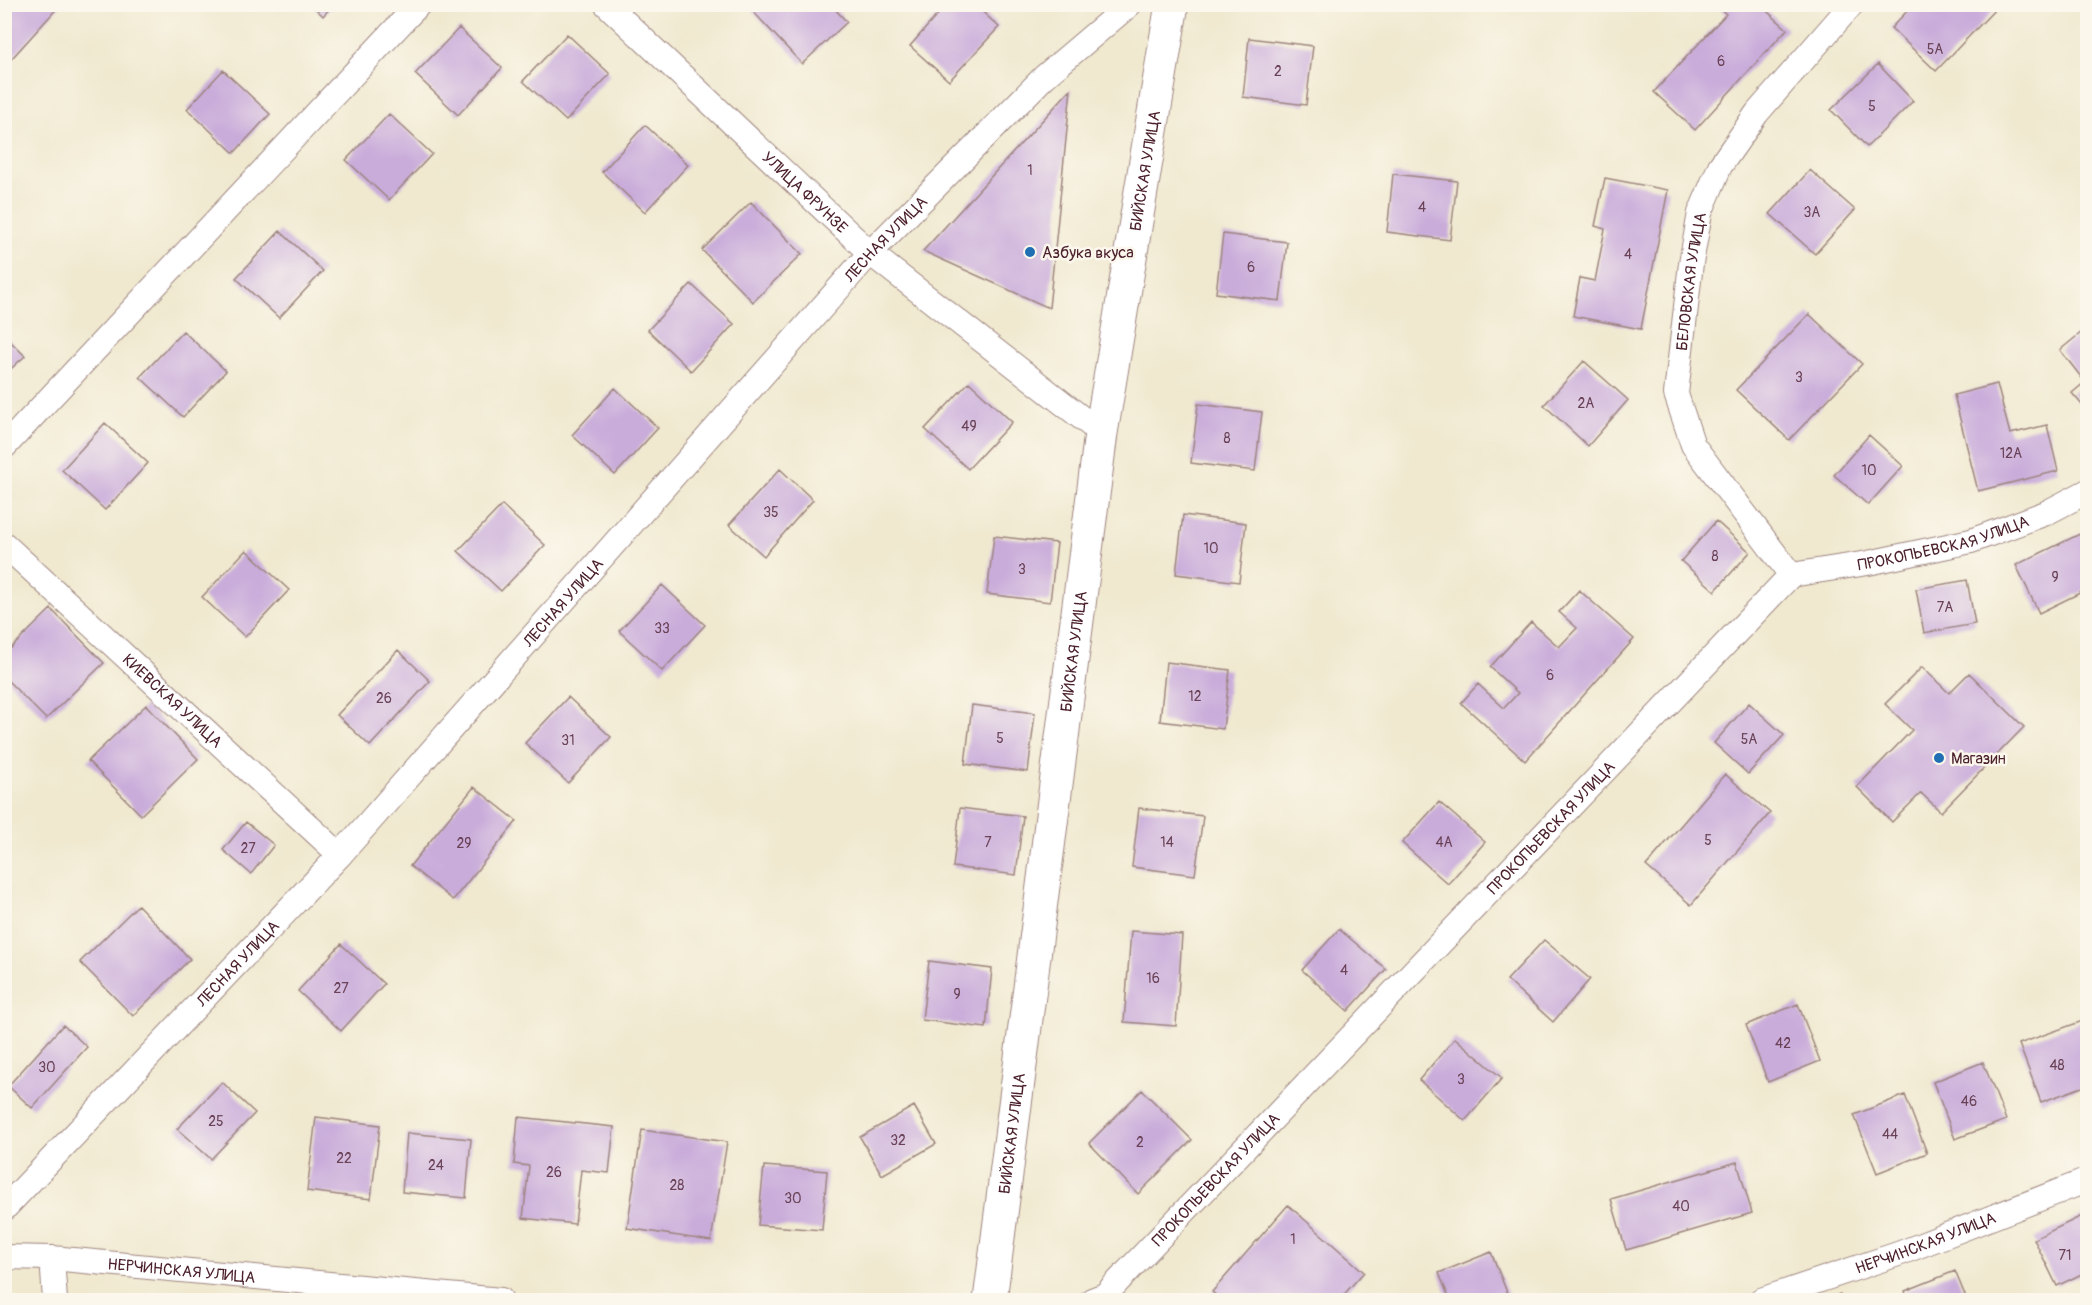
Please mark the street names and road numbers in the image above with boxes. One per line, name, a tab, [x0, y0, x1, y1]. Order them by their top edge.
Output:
street label: БИЙСКАЯ УЛИЦА	[1126, 109, 1165, 232]
street label: УЛИЦА ФРУНЗЕ	[758, 148, 852, 238]
street label: ЛЕСНАЯ УЛИЦА	[839, 192, 932, 287]
street label: БЕЛОВСКАЯ УЛИЦА	[1672, 211, 1711, 352]
street label: ПРОКОПЬЕВСКАЯ УЛИЦА	[1856, 511, 2032, 576]
street label: ЛЕСНАЯ УЛИЦА	[518, 554, 608, 652]
street label: БИЙСКАЯ УЛИЦА	[1056, 590, 1092, 713]
street label: КИЕВСКАЯ УЛИЦА	[118, 650, 226, 752]
street label: ПРОКОПЬЕВСКАЯ УЛИЦА	[1483, 757, 1620, 899]
street label: ЛЕСНАЯ УЛИЦА	[192, 916, 284, 1012]
street label: БИЙСКАЯ УЛИЦА	[995, 1072, 1030, 1195]
street label: ПРОКОПЬЕВСКАЯ УЛИЦА	[1148, 1109, 1284, 1251]
street label: НЕРЧИНСКАЯ УЛИЦА	[1853, 1208, 1999, 1279]
street label: НЕРЧИНСКАЯ УЛИЦА	[106, 1254, 256, 1288]

